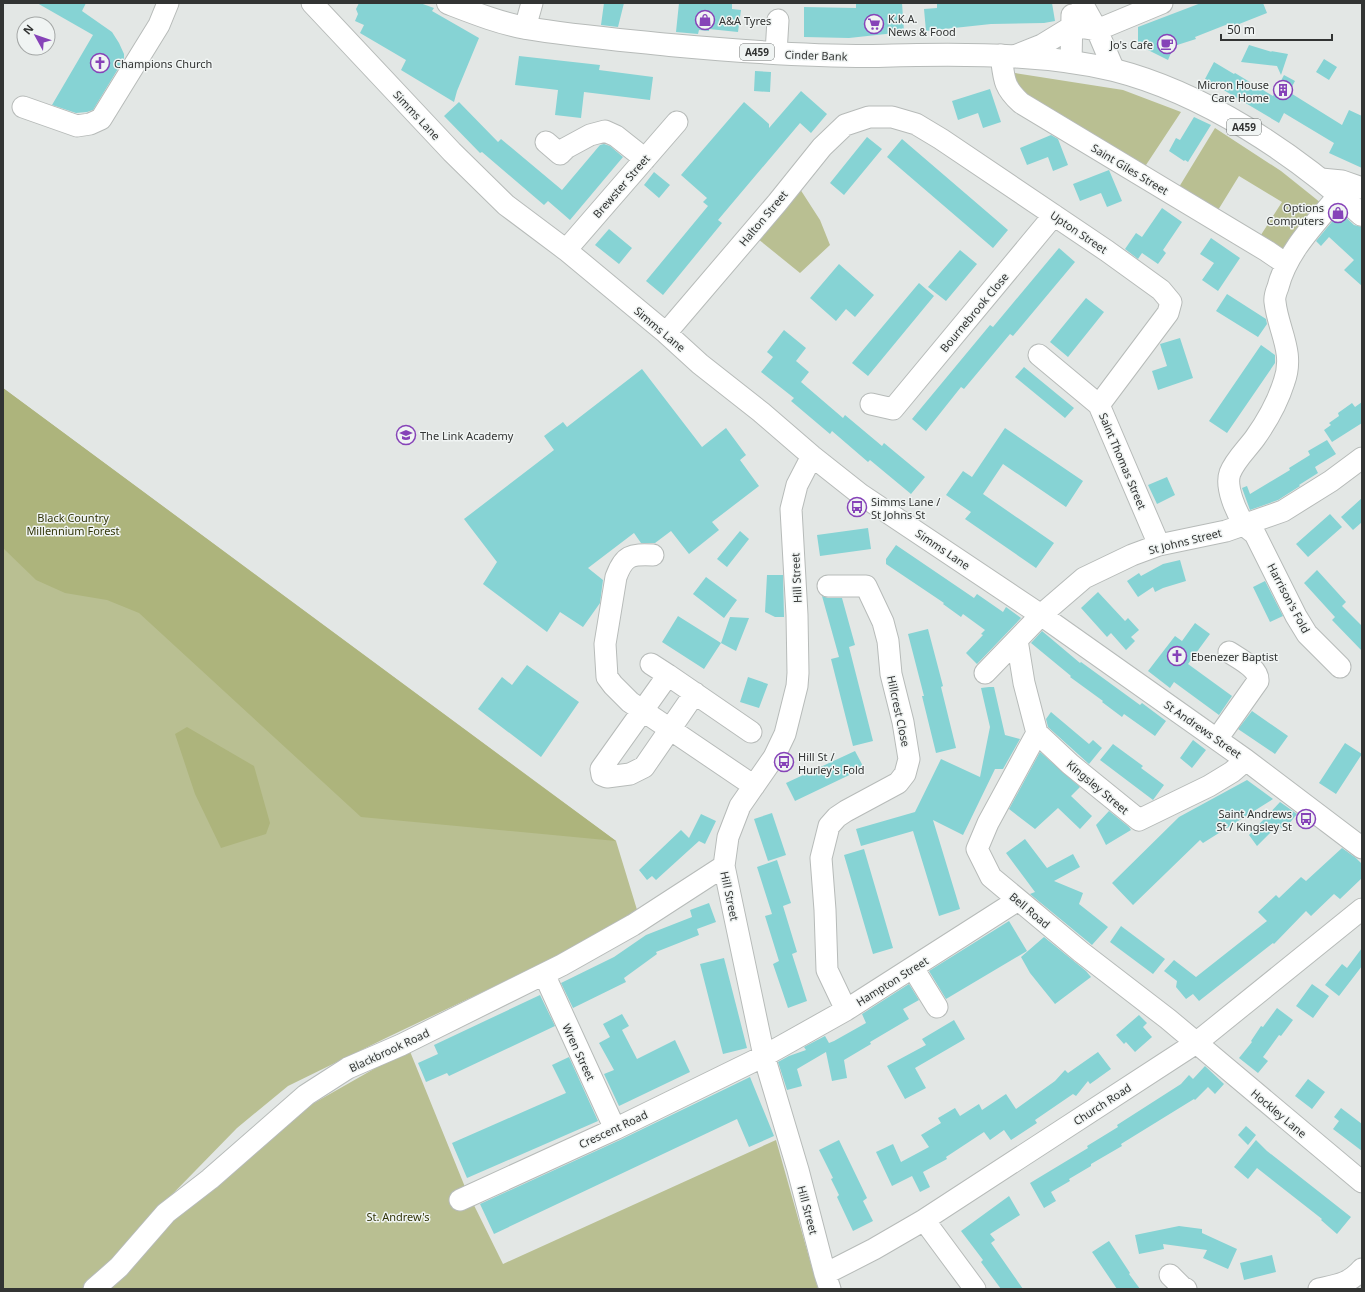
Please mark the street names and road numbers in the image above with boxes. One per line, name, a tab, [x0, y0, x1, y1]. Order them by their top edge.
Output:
road number: A459	[740, 44, 774, 60]
street label: Cinder Bank	[784, 46, 848, 64]
street label: Simms Lane	[390, 87, 444, 143]
road number: A459	[1227, 119, 1261, 135]
street label: Saint Giles Street	[1089, 140, 1171, 198]
street label: Brewster Street	[589, 151, 653, 221]
street label: Halton Street	[735, 187, 791, 249]
street label: Upton Street	[1048, 207, 1110, 257]
street label: Bournebrook Close	[936, 269, 1012, 355]
street label: Simms Lane	[631, 303, 689, 355]
street label: Saint Thomas Street	[1096, 410, 1150, 512]
street label: Simms Lane	[913, 525, 973, 573]
street label: St Johns Street	[1147, 525, 1223, 557]
street label: Hill Street	[787, 553, 805, 603]
street label: Harrison's Fold	[1264, 560, 1314, 636]
street label: Hillcrest Close	[884, 674, 914, 748]
street label: St Andrews Street	[1161, 697, 1245, 761]
street label: Kingsley Street	[1064, 757, 1132, 817]
street label: Hill Street	[717, 870, 743, 922]
street label: Bell Road	[1007, 889, 1053, 931]
street label: Hampton Street	[853, 953, 931, 1009]
street label: Wren Street	[559, 1021, 599, 1083]
street label: Blackbrook Road	[346, 1025, 432, 1075]
street label: Church Road	[1070, 1080, 1134, 1128]
street label: Hockley Lane	[1248, 1085, 1310, 1141]
street label: Crescent Road	[576, 1107, 650, 1151]
street label: Hill Street	[794, 1184, 822, 1236]

